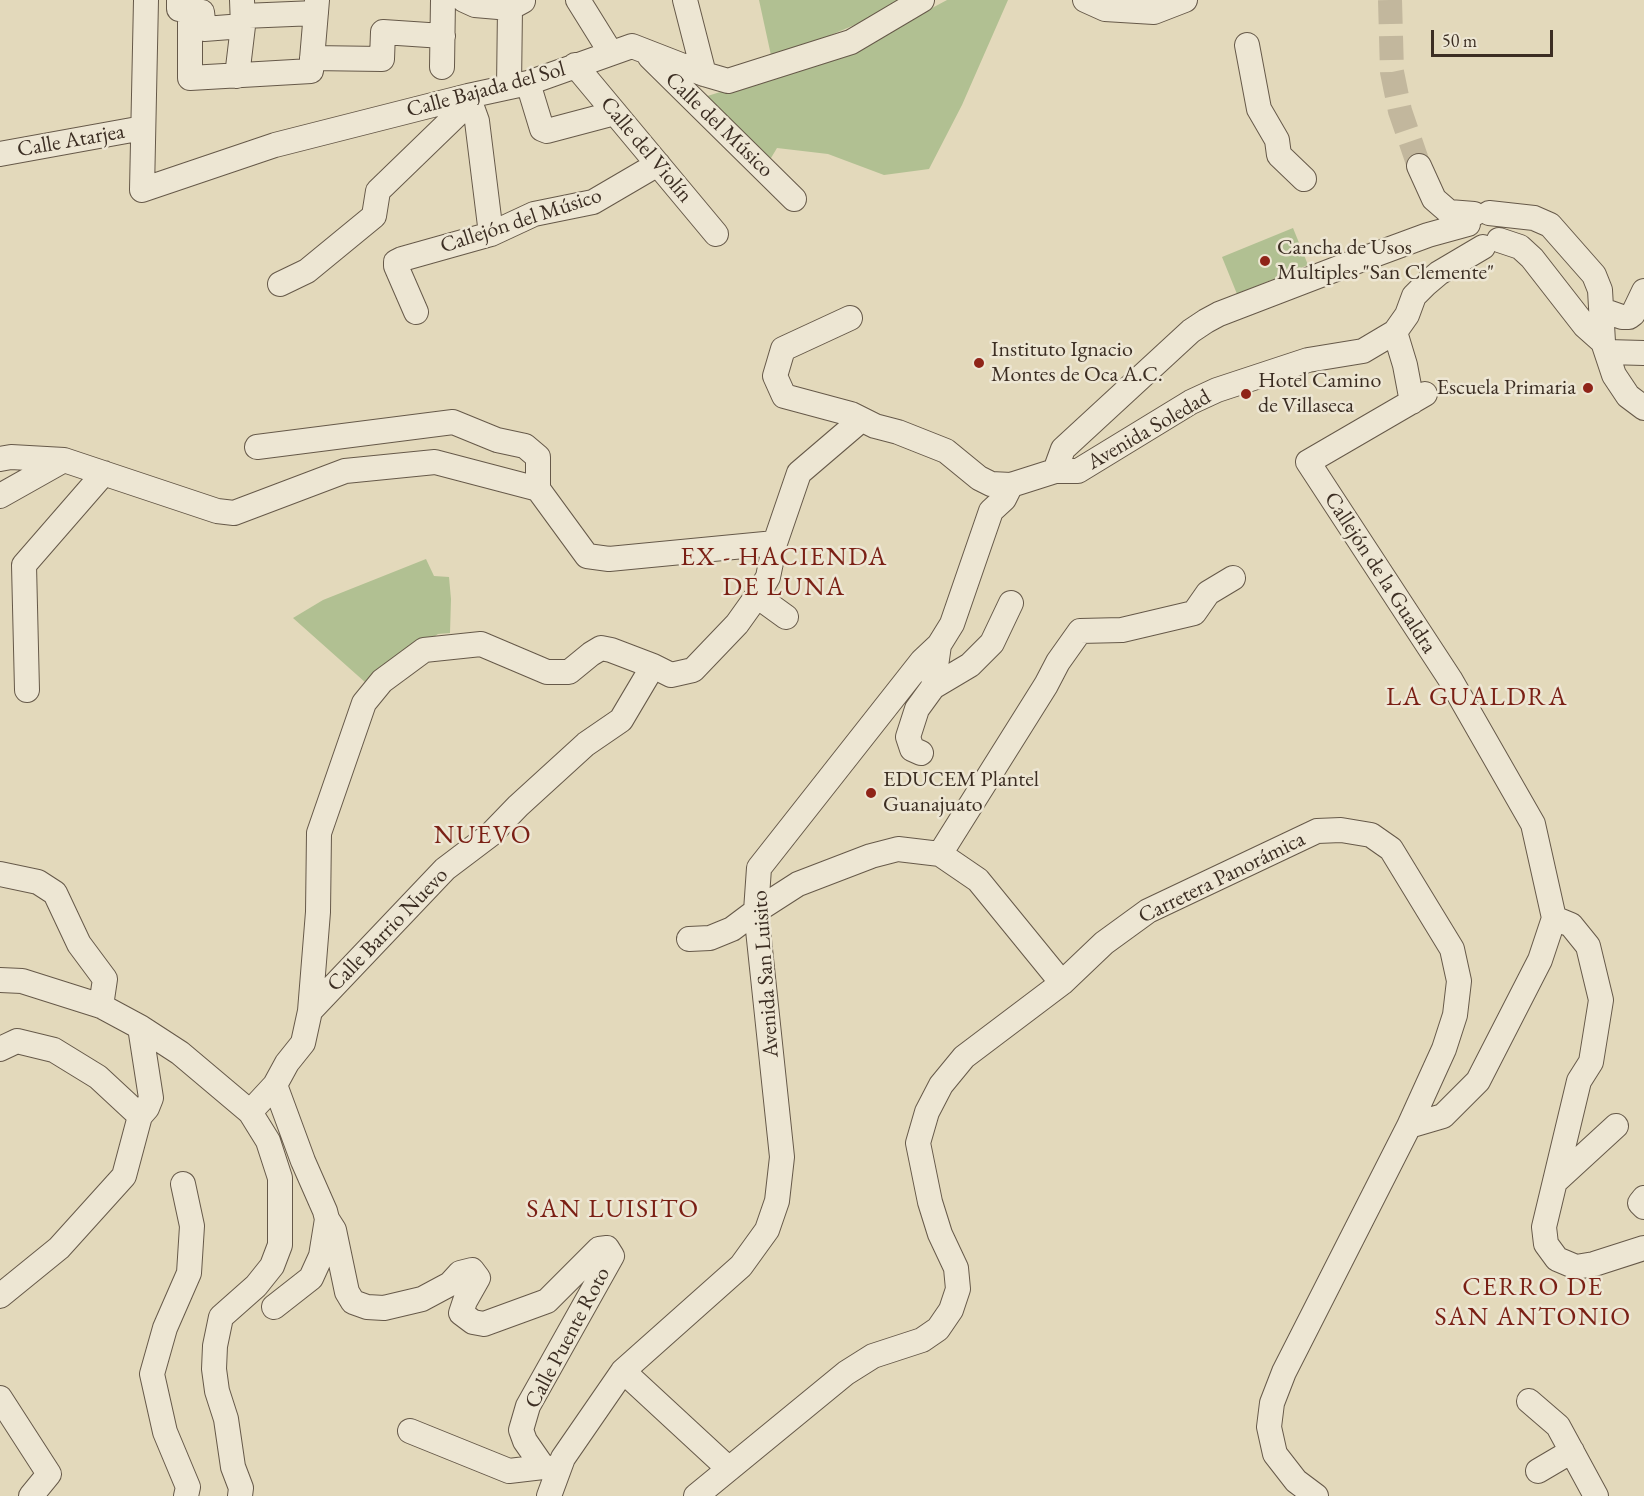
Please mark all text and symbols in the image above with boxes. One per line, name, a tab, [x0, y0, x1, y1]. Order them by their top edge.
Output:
scale bar	[1434, 18, 1556, 56]
text: 50 m	[1442, 29, 1477, 52]
street label: Calle Bajada del Sol	[404, 56, 568, 124]
street label: Calle del Músico	[659, 67, 779, 183]
street label: Calle del Violín	[594, 92, 698, 208]
street label: Calle Atarjea	[15, 119, 127, 163]
street label: Callejón del Músico	[437, 182, 605, 260]
place label: Cancha de Usos Multiples "San Clemente"	[1277, 235, 1494, 286]
marker: Cancha de Usos Multiples "San Clemente"	[1258, 254, 1272, 268]
place label: Instituto Ignacio Montes de Oca A.C.	[991, 337, 1163, 388]
marker: Instituto Ignacio Montes de Oca A.C.	[972, 356, 986, 370]
place label: Hotel Camino de Villaseca	[1258, 368, 1381, 420]
place label: Escuela Primaria	[1437, 375, 1576, 401]
marker: Escuela Primaria	[1581, 381, 1595, 395]
street label: Avenida Soledad	[1083, 384, 1215, 476]
marker: Hotel Camino de Villaseca	[1239, 387, 1253, 401]
street label: Callejón de la Gualdra	[1318, 487, 1442, 659]
district label: EX - HACIENDA DE LUNA	[680, 542, 888, 604]
district label: LA GUALDRA	[1386, 682, 1568, 714]
place label: EDUCEM Plantel Guanajuato	[883, 767, 1039, 818]
marker: EDUCEM Plantel Guanajuato	[864, 786, 878, 800]
district label: NUEVO	[434, 820, 532, 852]
street label: Carretera Panorámica	[1134, 826, 1310, 930]
street label: Calle Barrio Nuevo	[322, 862, 454, 998]
street label: Avenida San Luisito	[747, 889, 785, 1059]
district label: SAN LUISITO	[526, 1194, 700, 1226]
street label: Calle Puente Roto	[520, 1263, 616, 1413]
district label: CERRO DE SAN ANTONIO	[1435, 1272, 1631, 1334]

